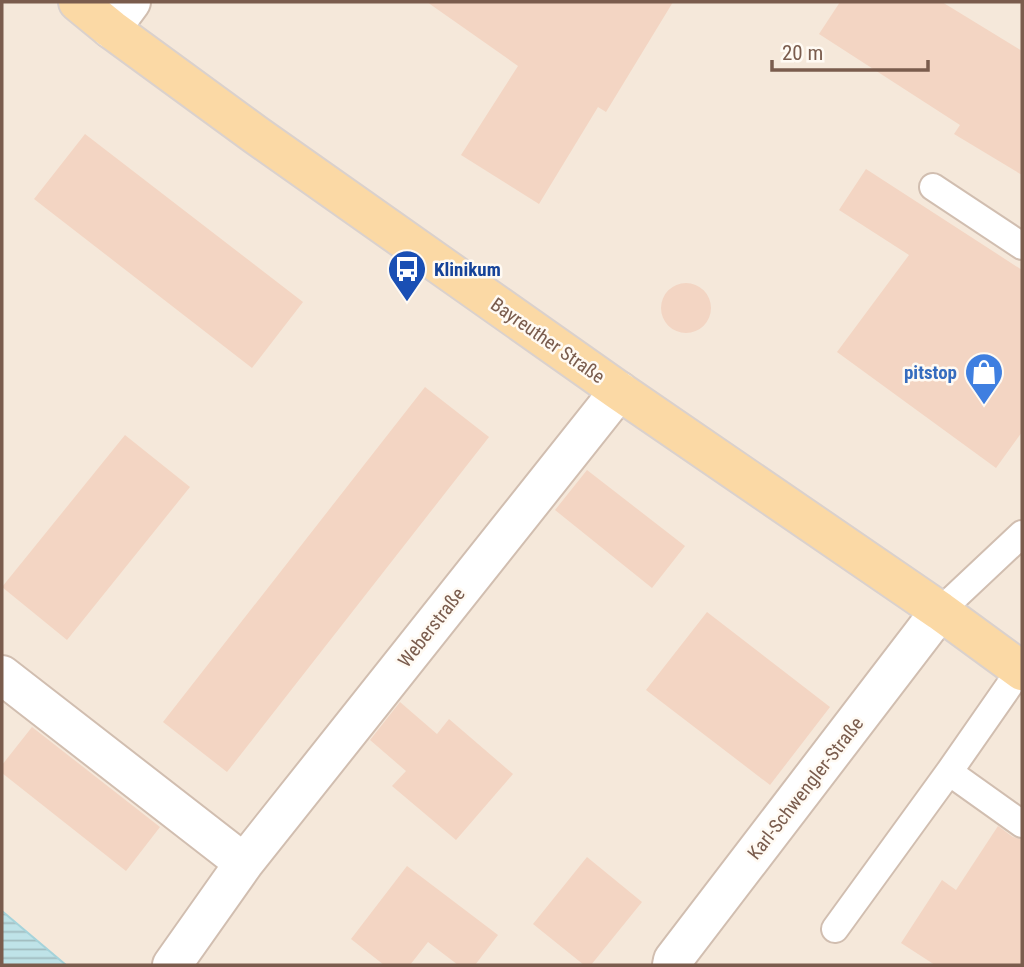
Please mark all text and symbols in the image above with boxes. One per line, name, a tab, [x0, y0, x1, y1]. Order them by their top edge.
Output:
scale bar	[772, 28, 928, 72]
text: 20 m	[782, 41, 823, 65]
bus stop icon: Klinikum	[386, 248, 428, 303]
place label: Klinikum	[434, 258, 501, 281]
street label: Bayreuther Straße	[486, 293, 609, 388]
shop icon: pitstop	[963, 351, 1005, 406]
place label: pitstop	[904, 361, 957, 384]
street label: Weberstraße	[393, 583, 470, 672]
street label: Karl-Schwengler-Straße	[743, 712, 868, 864]

